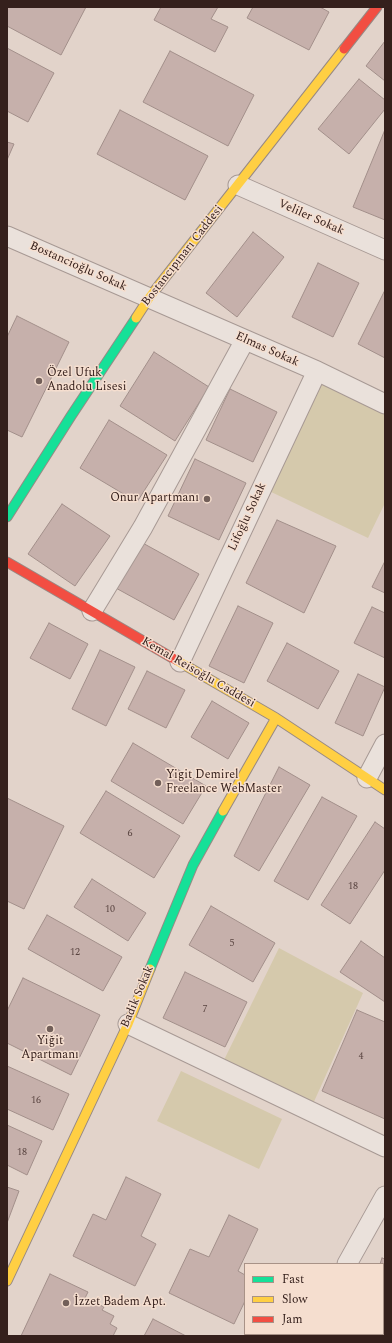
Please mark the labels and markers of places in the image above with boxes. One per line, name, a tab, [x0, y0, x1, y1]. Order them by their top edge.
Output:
place label: Özel Ufuk Anadolu Lisesi	[47, 367, 127, 395]
marker: Özel Ufuk Anadolu Lisesi	[34, 376, 44, 386]
place label: Onur Apartmanı	[110, 492, 199, 506]
marker: Onur Apartmanı	[202, 494, 212, 504]
place label: Yigit Demirel Freelance WebMaster	[166, 769, 282, 797]
marker: Yigit Demirel Freelance WebMaster	[153, 778, 163, 788]
marker: Yiğit Apartmanı	[45, 1024, 55, 1034]
place label: Yiğit Apartmanı	[21, 1035, 79, 1063]
place label: İzzet Badem Apt.	[74, 1296, 166, 1310]
marker: İzzet Badem Apt.	[61, 1298, 71, 1308]

